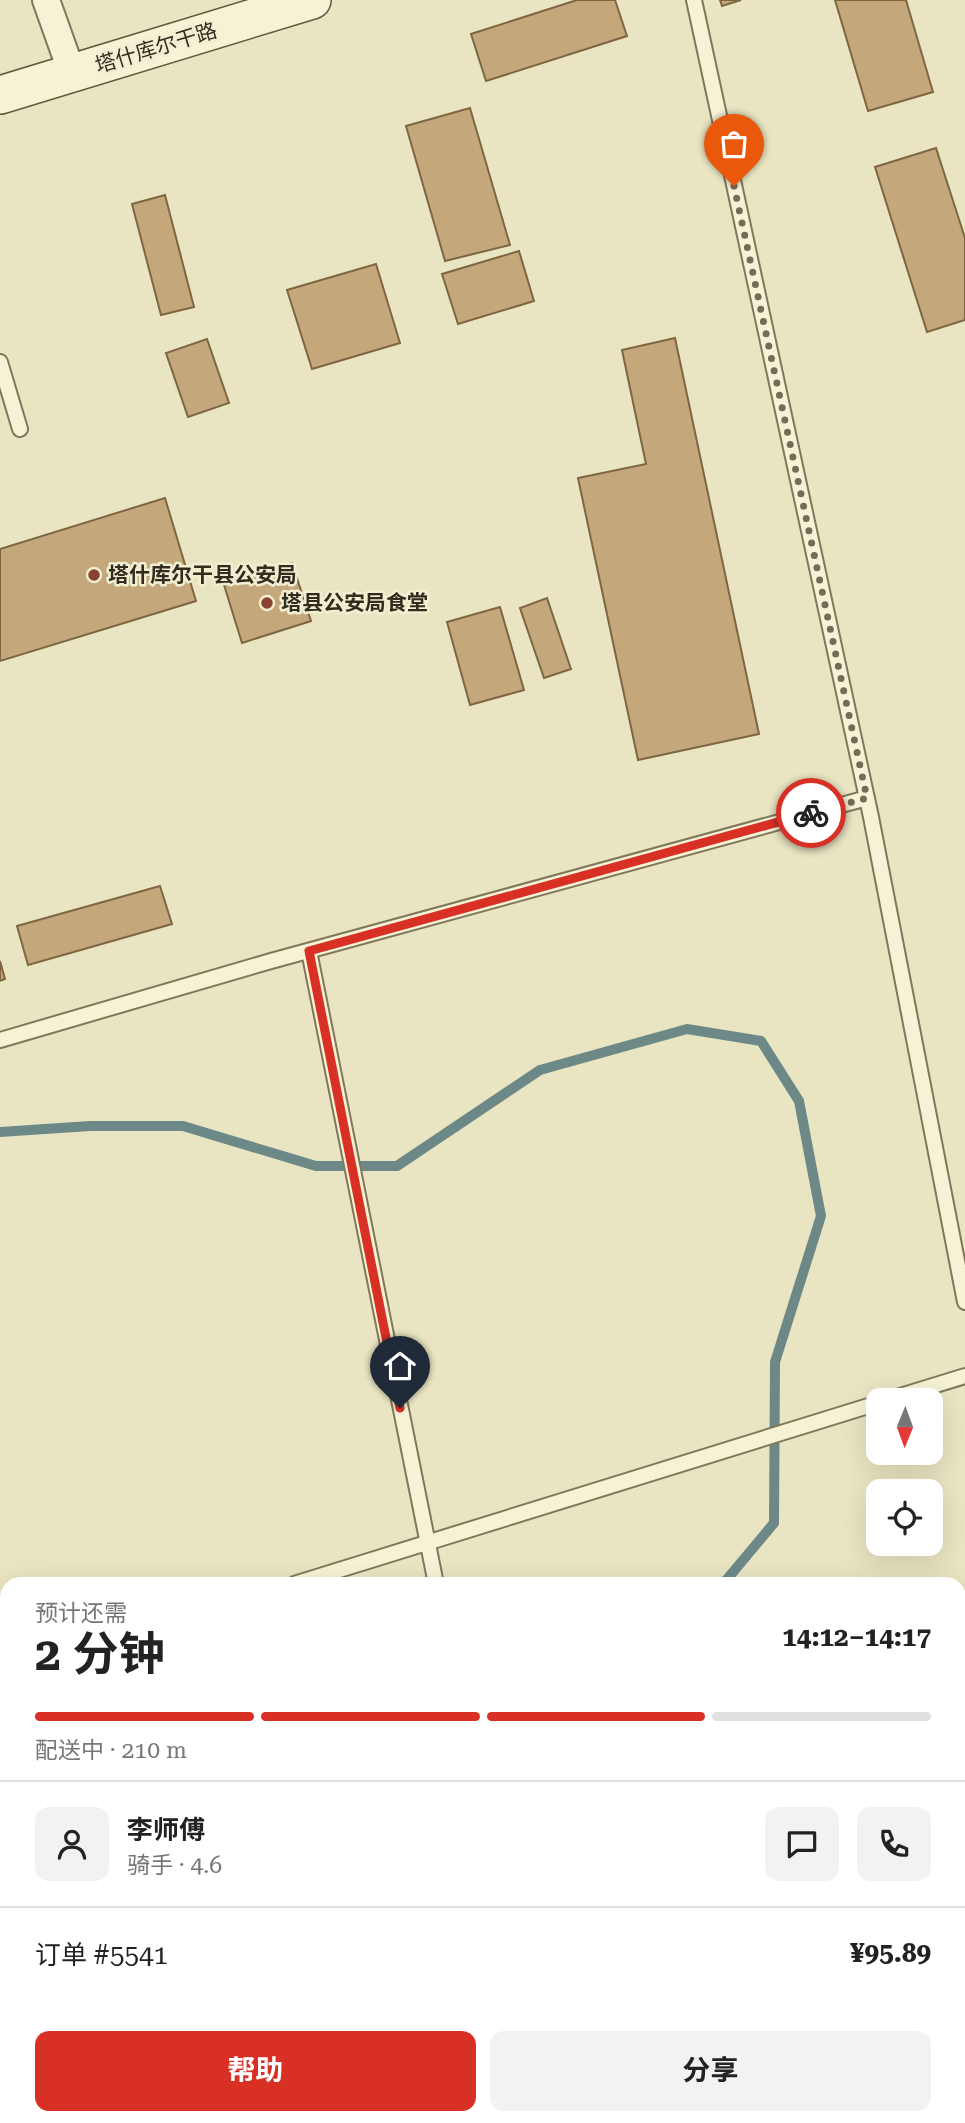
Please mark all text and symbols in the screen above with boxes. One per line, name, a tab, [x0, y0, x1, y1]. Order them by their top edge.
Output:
street label: 塔什库尔干路	[92, 18, 220, 78]
pin	[704, 114, 764, 186]
icon: bag	[715, 125, 753, 163]
place label: 塔什库尔干县公安局	[108, 563, 297, 587]
marker: 塔什库尔干县公安局	[86, 567, 102, 583]
place label: 塔县公安局食堂	[281, 591, 428, 615]
marker: 塔县公安局食堂	[259, 595, 275, 611]
courier	[776, 778, 846, 848]
icon: bike	[792, 794, 830, 832]
pin	[370, 1336, 430, 1408]
icon: home	[381, 1347, 419, 1385]
north arrow	[866, 1388, 943, 1465]
map controls	[866, 1388, 943, 1556]
button: locate	[866, 1479, 943, 1556]
text: 预计还需	[35, 1600, 127, 1627]
text: 14:12–14:17	[782, 1622, 931, 1652]
text: 2 分钟	[35, 1627, 164, 1681]
text: 配送中 · 210 m	[35, 1737, 187, 1764]
button: person	[35, 1807, 109, 1881]
button: chat	[765, 1807, 839, 1881]
button: phone	[857, 1807, 931, 1881]
text: 李师傅	[127, 1815, 205, 1845]
text: 骑手 · 4.6	[127, 1852, 222, 1879]
text: ¥95.89	[850, 1938, 931, 1968]
text: 订单 #5541	[35, 1940, 168, 1970]
button: 帮助	[35, 2031, 476, 2111]
button: 分享	[490, 2031, 931, 2111]

